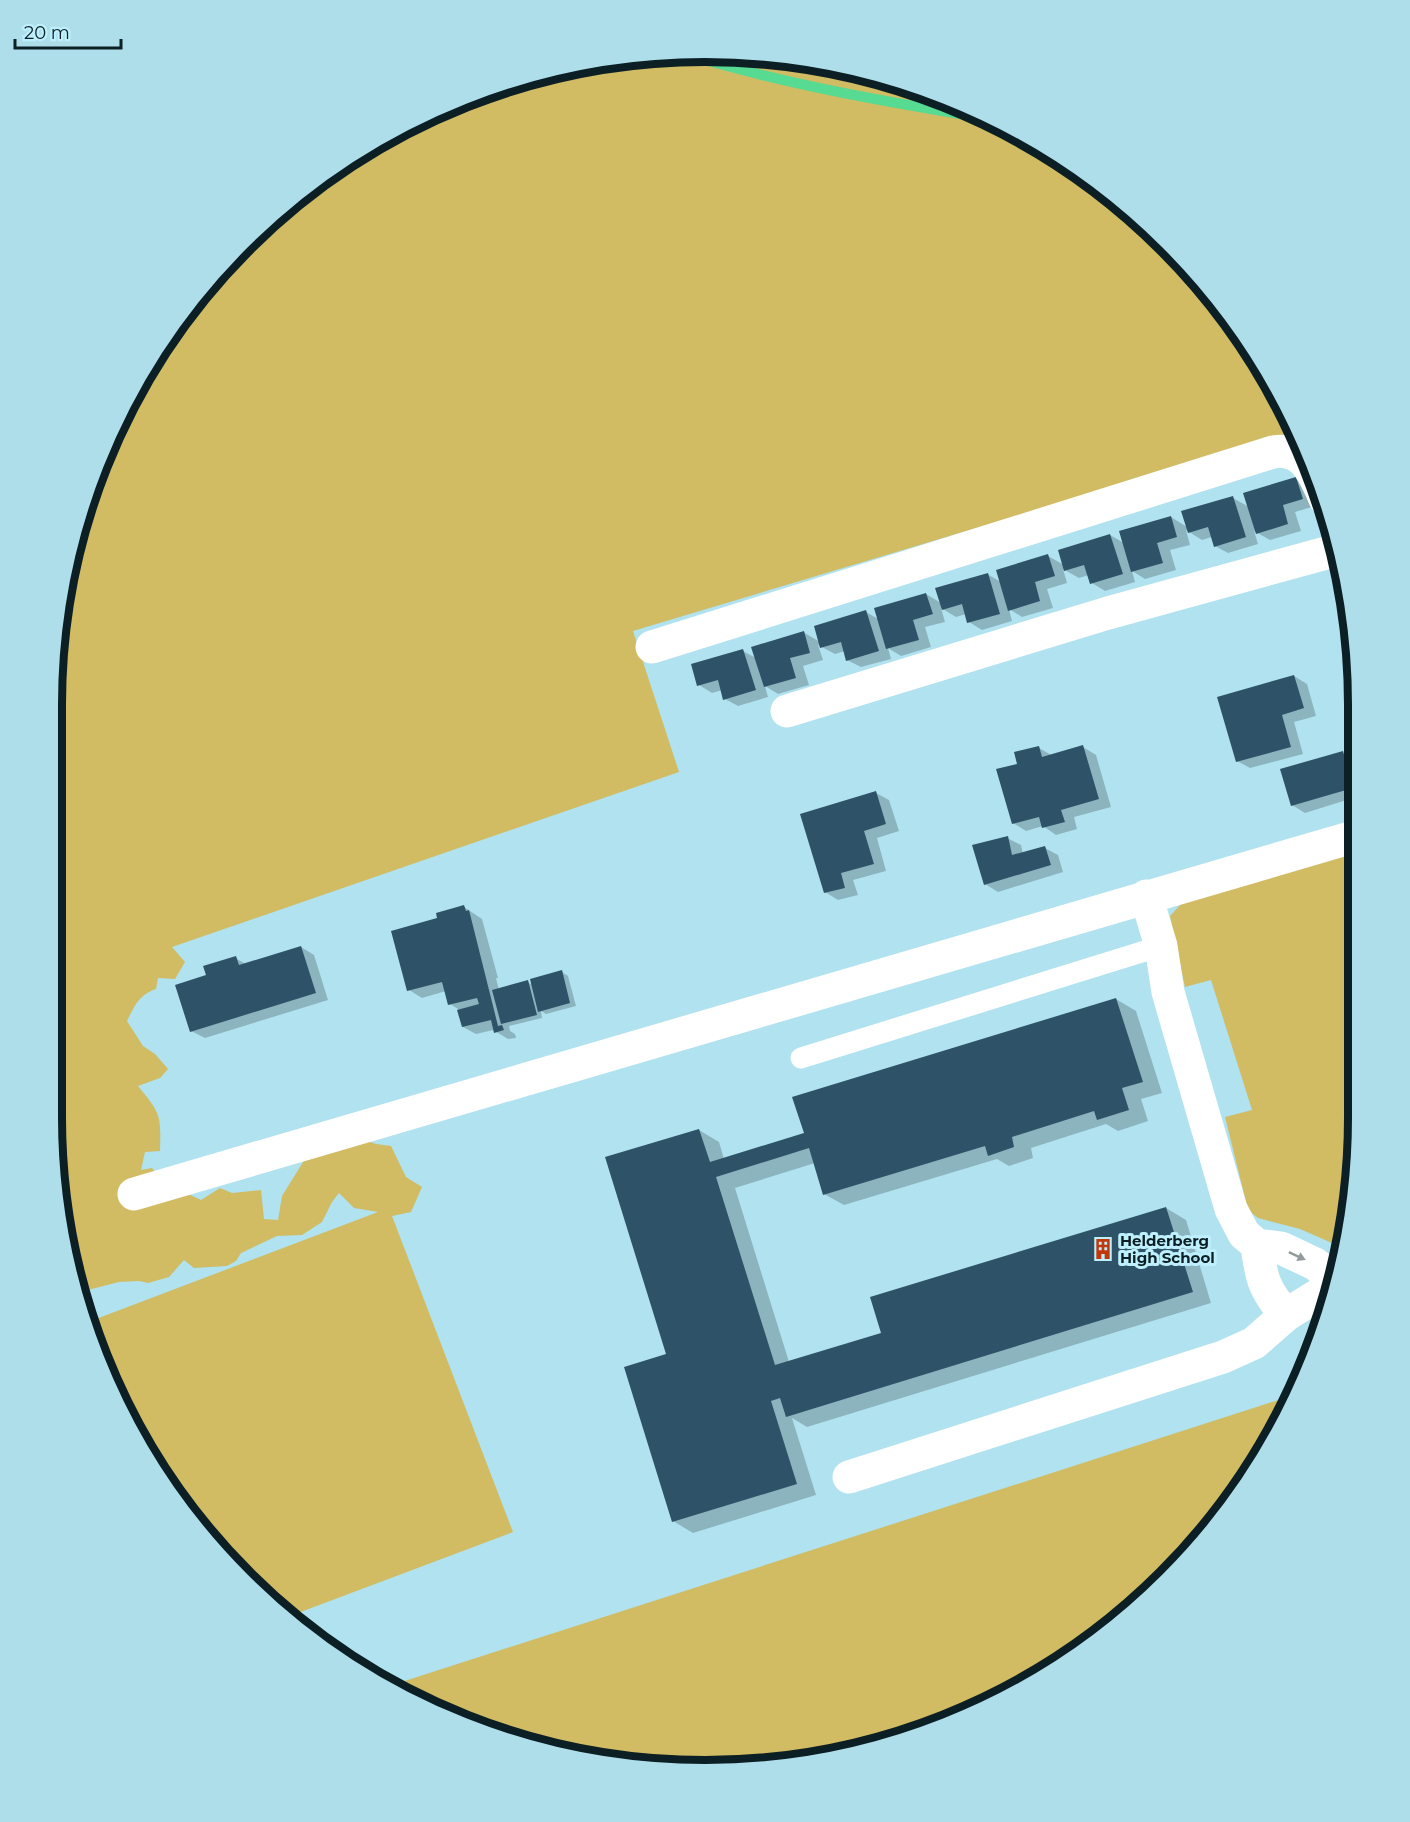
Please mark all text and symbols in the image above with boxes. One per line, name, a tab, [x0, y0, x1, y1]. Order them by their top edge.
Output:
scale bar	[15, 12, 122, 50]
text: 20 m	[24, 22, 70, 44]
place label: Helderberg High School	[1120, 1231, 1215, 1267]
building icon: Helderberg High School	[1091, 1237, 1115, 1261]
one-way arrow	[1289, 1251, 1306, 1260]

